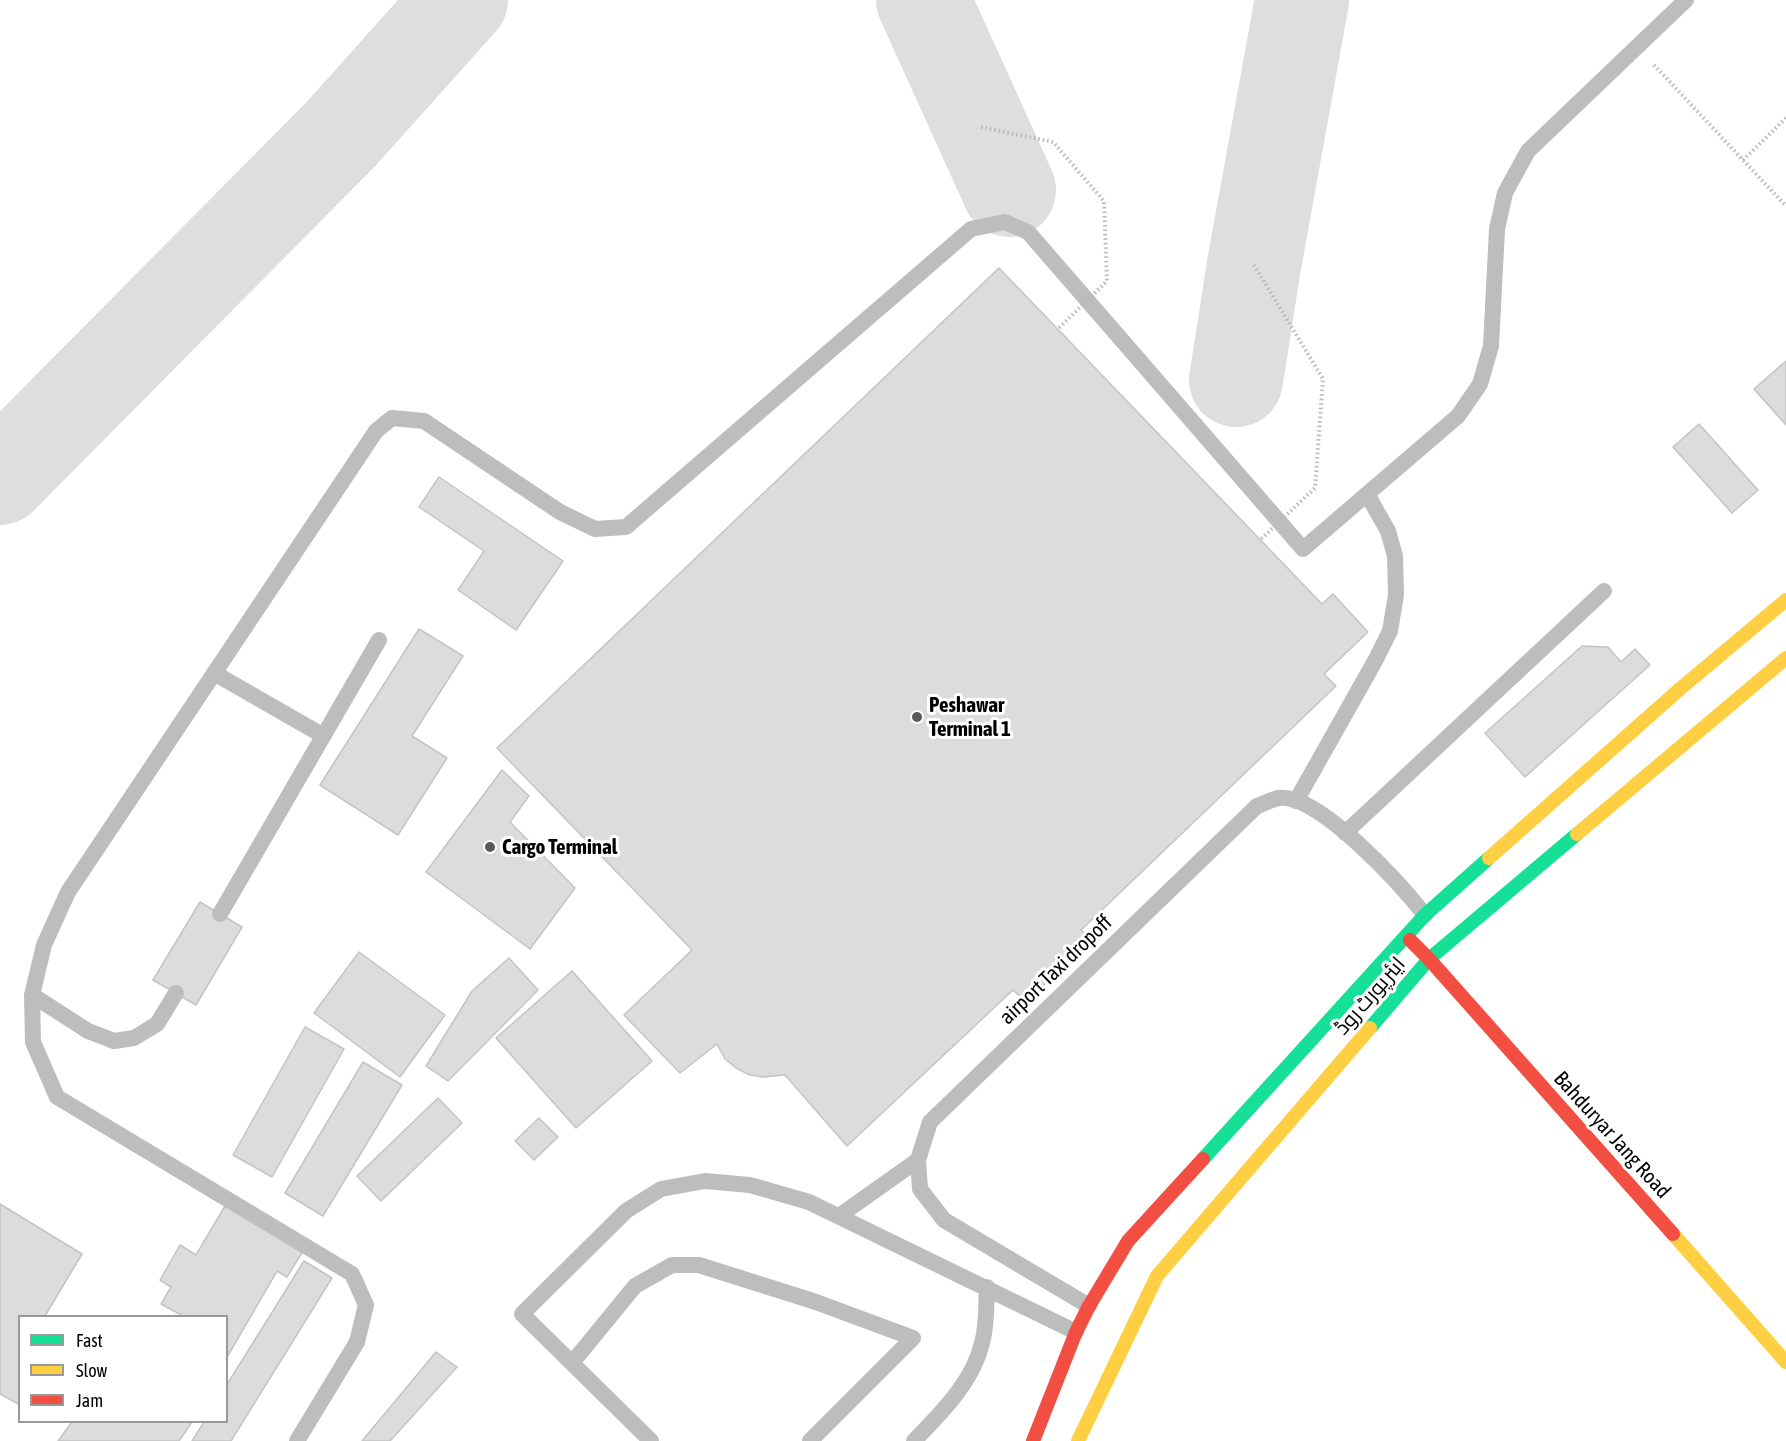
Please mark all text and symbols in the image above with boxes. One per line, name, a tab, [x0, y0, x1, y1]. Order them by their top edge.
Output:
place label: Peshawar Terminal 1	[929, 692, 1011, 742]
marker: Peshawar Terminal 1	[910, 710, 924, 724]
place label: Cargo Terminal	[502, 834, 617, 860]
marker: Cargo Terminal	[483, 840, 497, 854]
street label: airport Taxi dropoff	[995, 910, 1117, 1030]
street label: ایئرپورٹ روڈ	[1329, 952, 1411, 1040]
street label: Bahduryar Jang Road	[1548, 1066, 1676, 1204]
legend	[18, 1315, 228, 1423]
text: Fast	[76, 1330, 103, 1351]
text: Slow	[76, 1360, 107, 1381]
text: Jam	[76, 1390, 103, 1411]

